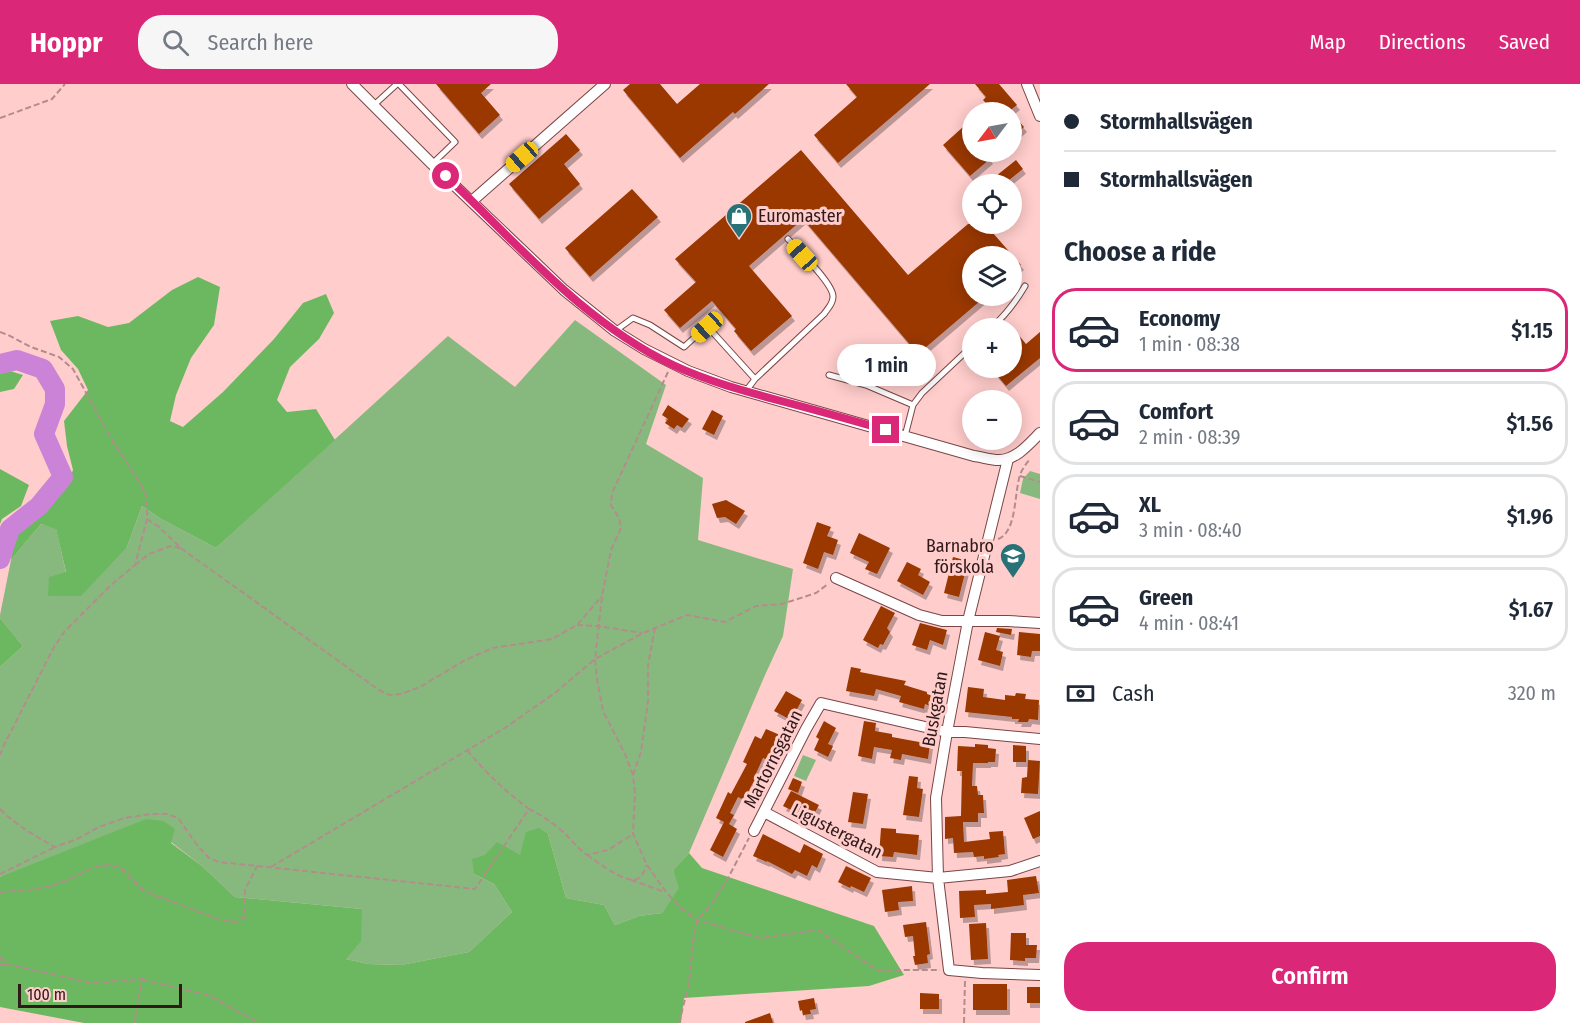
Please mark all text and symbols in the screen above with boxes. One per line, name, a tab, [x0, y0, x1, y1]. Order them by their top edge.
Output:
search box	[138, 15, 558, 69]
text: Hoppr	[30, 26, 102, 59]
icon: search	[159, 26, 192, 59]
text: Search here	[207, 29, 313, 56]
text: Map	[1309, 29, 1346, 55]
text: Directions	[1379, 29, 1466, 55]
text: Saved	[1499, 29, 1550, 55]
north arrow	[962, 102, 1022, 162]
map controls	[962, 102, 1022, 450]
text: Stormhallsvägen	[1100, 108, 1253, 135]
car	[503, 138, 541, 176]
route start	[432, 162, 459, 189]
text: Stormhallsvägen	[1100, 166, 1253, 193]
button: locate	[962, 174, 1022, 234]
shop icon: Euromaster	[724, 201, 754, 239]
place label: Euromaster	[758, 205, 843, 227]
car	[783, 236, 821, 274]
text: Choose a ride	[1064, 236, 1216, 268]
button: layers	[962, 246, 1022, 306]
icon: car	[1067, 303, 1121, 357]
text: Economy	[1139, 305, 1220, 332]
car	[688, 308, 726, 346]
text: $1.15	[1511, 317, 1553, 344]
button: +	[962, 318, 1022, 378]
text: 1 min · 08:38	[1139, 332, 1240, 356]
callout: 1 min	[836, 343, 936, 385]
text: 1 min	[865, 353, 908, 377]
button: −	[962, 390, 1022, 450]
icon: car	[1067, 396, 1121, 450]
text: Comfort	[1139, 398, 1213, 425]
text: $1.56	[1507, 410, 1553, 437]
route end	[872, 416, 899, 443]
text: 2 min · 08:39	[1139, 425, 1240, 449]
icon: car	[1067, 489, 1121, 543]
text: XL	[1139, 491, 1161, 518]
text: $1.96	[1507, 503, 1553, 530]
text: 3 min · 08:40	[1139, 518, 1242, 542]
place label: Barnabro förskola	[926, 535, 994, 578]
school or university icon: Barnabro förskola	[998, 541, 1028, 579]
icon: car	[1067, 582, 1121, 636]
text: Green	[1139, 584, 1193, 611]
text: $1.67	[1509, 596, 1553, 623]
text: 4 min · 08:41	[1139, 611, 1239, 635]
street label: Buskgatan	[918, 670, 952, 748]
icon: cash	[1064, 677, 1097, 710]
text: Cash	[1112, 680, 1155, 707]
text: 320 m	[1508, 681, 1556, 705]
street label: Martornsgatan	[739, 706, 807, 812]
street label: Ligustergatan	[788, 799, 886, 863]
button: Confirm	[1064, 942, 1556, 1011]
scale bar	[18, 981, 182, 1008]
text: 100 m	[27, 985, 66, 1004]

